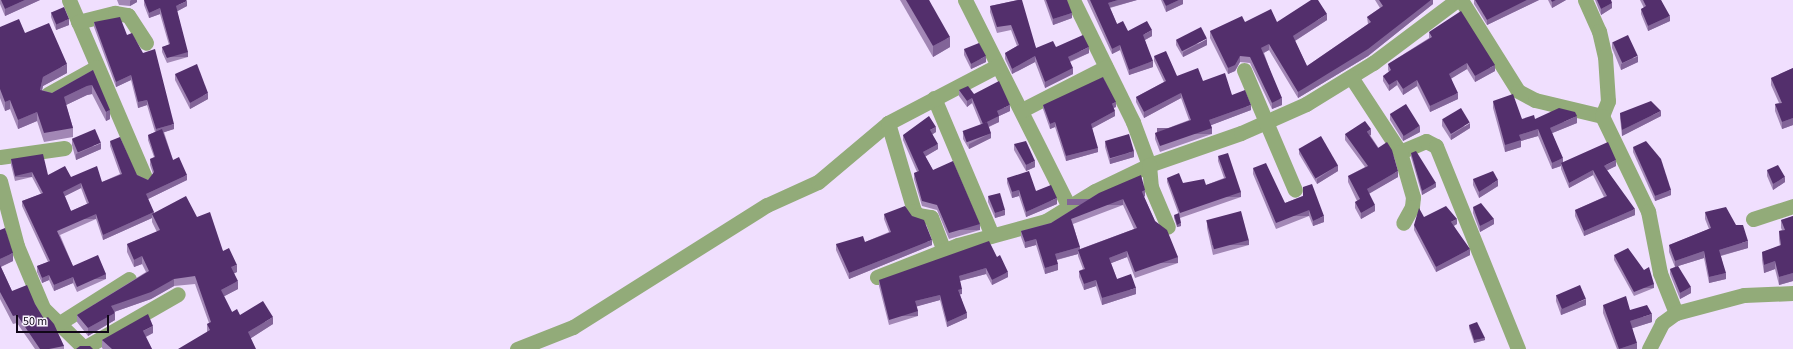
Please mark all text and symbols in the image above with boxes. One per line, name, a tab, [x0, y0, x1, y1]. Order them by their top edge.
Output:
scale bar	[18, 307, 111, 333]
text: 50 m	[23, 313, 47, 330]

